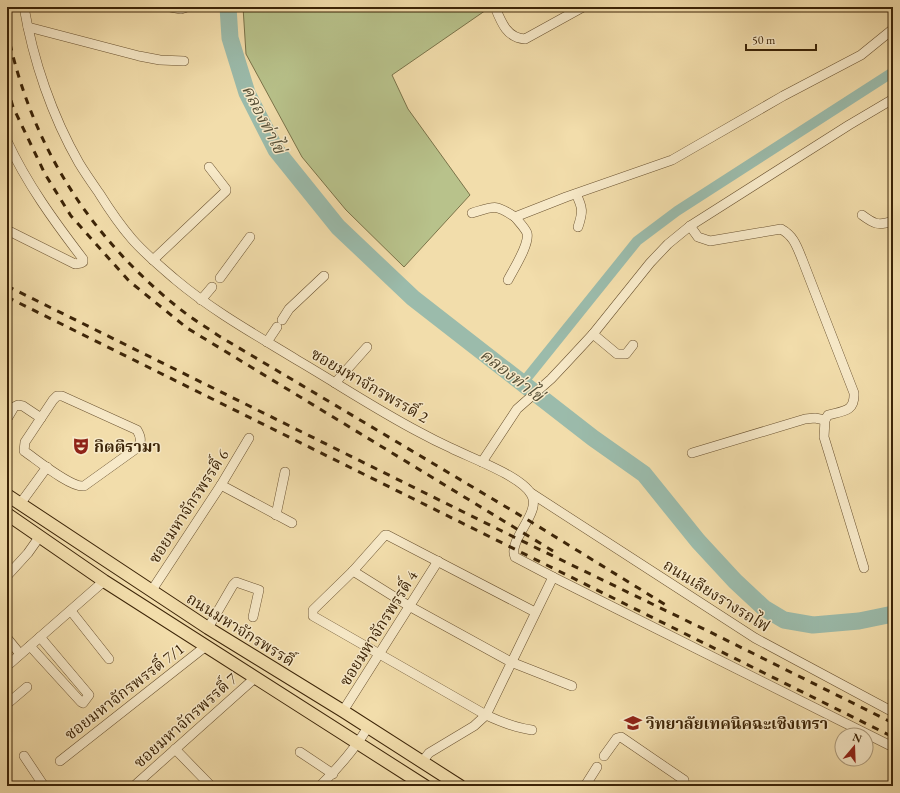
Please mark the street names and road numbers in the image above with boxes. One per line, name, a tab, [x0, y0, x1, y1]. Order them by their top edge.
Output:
street label: ซอยมหาจักรพรรดิ์ 2	[307, 343, 433, 428]
street label: ซอยมหาจักรพรรดิ์ 6	[143, 444, 233, 567]
street label: ถนนเลียงรางรถไฟ	[659, 554, 774, 637]
street label: ซอยมหาจักรพรรดิ์ 4	[334, 566, 423, 690]
street label: ถนนมหาจักรพรรดิ์	[183, 587, 300, 672]
street label: ซอยมหาจักรพรรดิ์ 7/1	[60, 638, 188, 744]
street label: ซอยมหาจักรพรรดิ์ 7	[129, 669, 241, 771]

